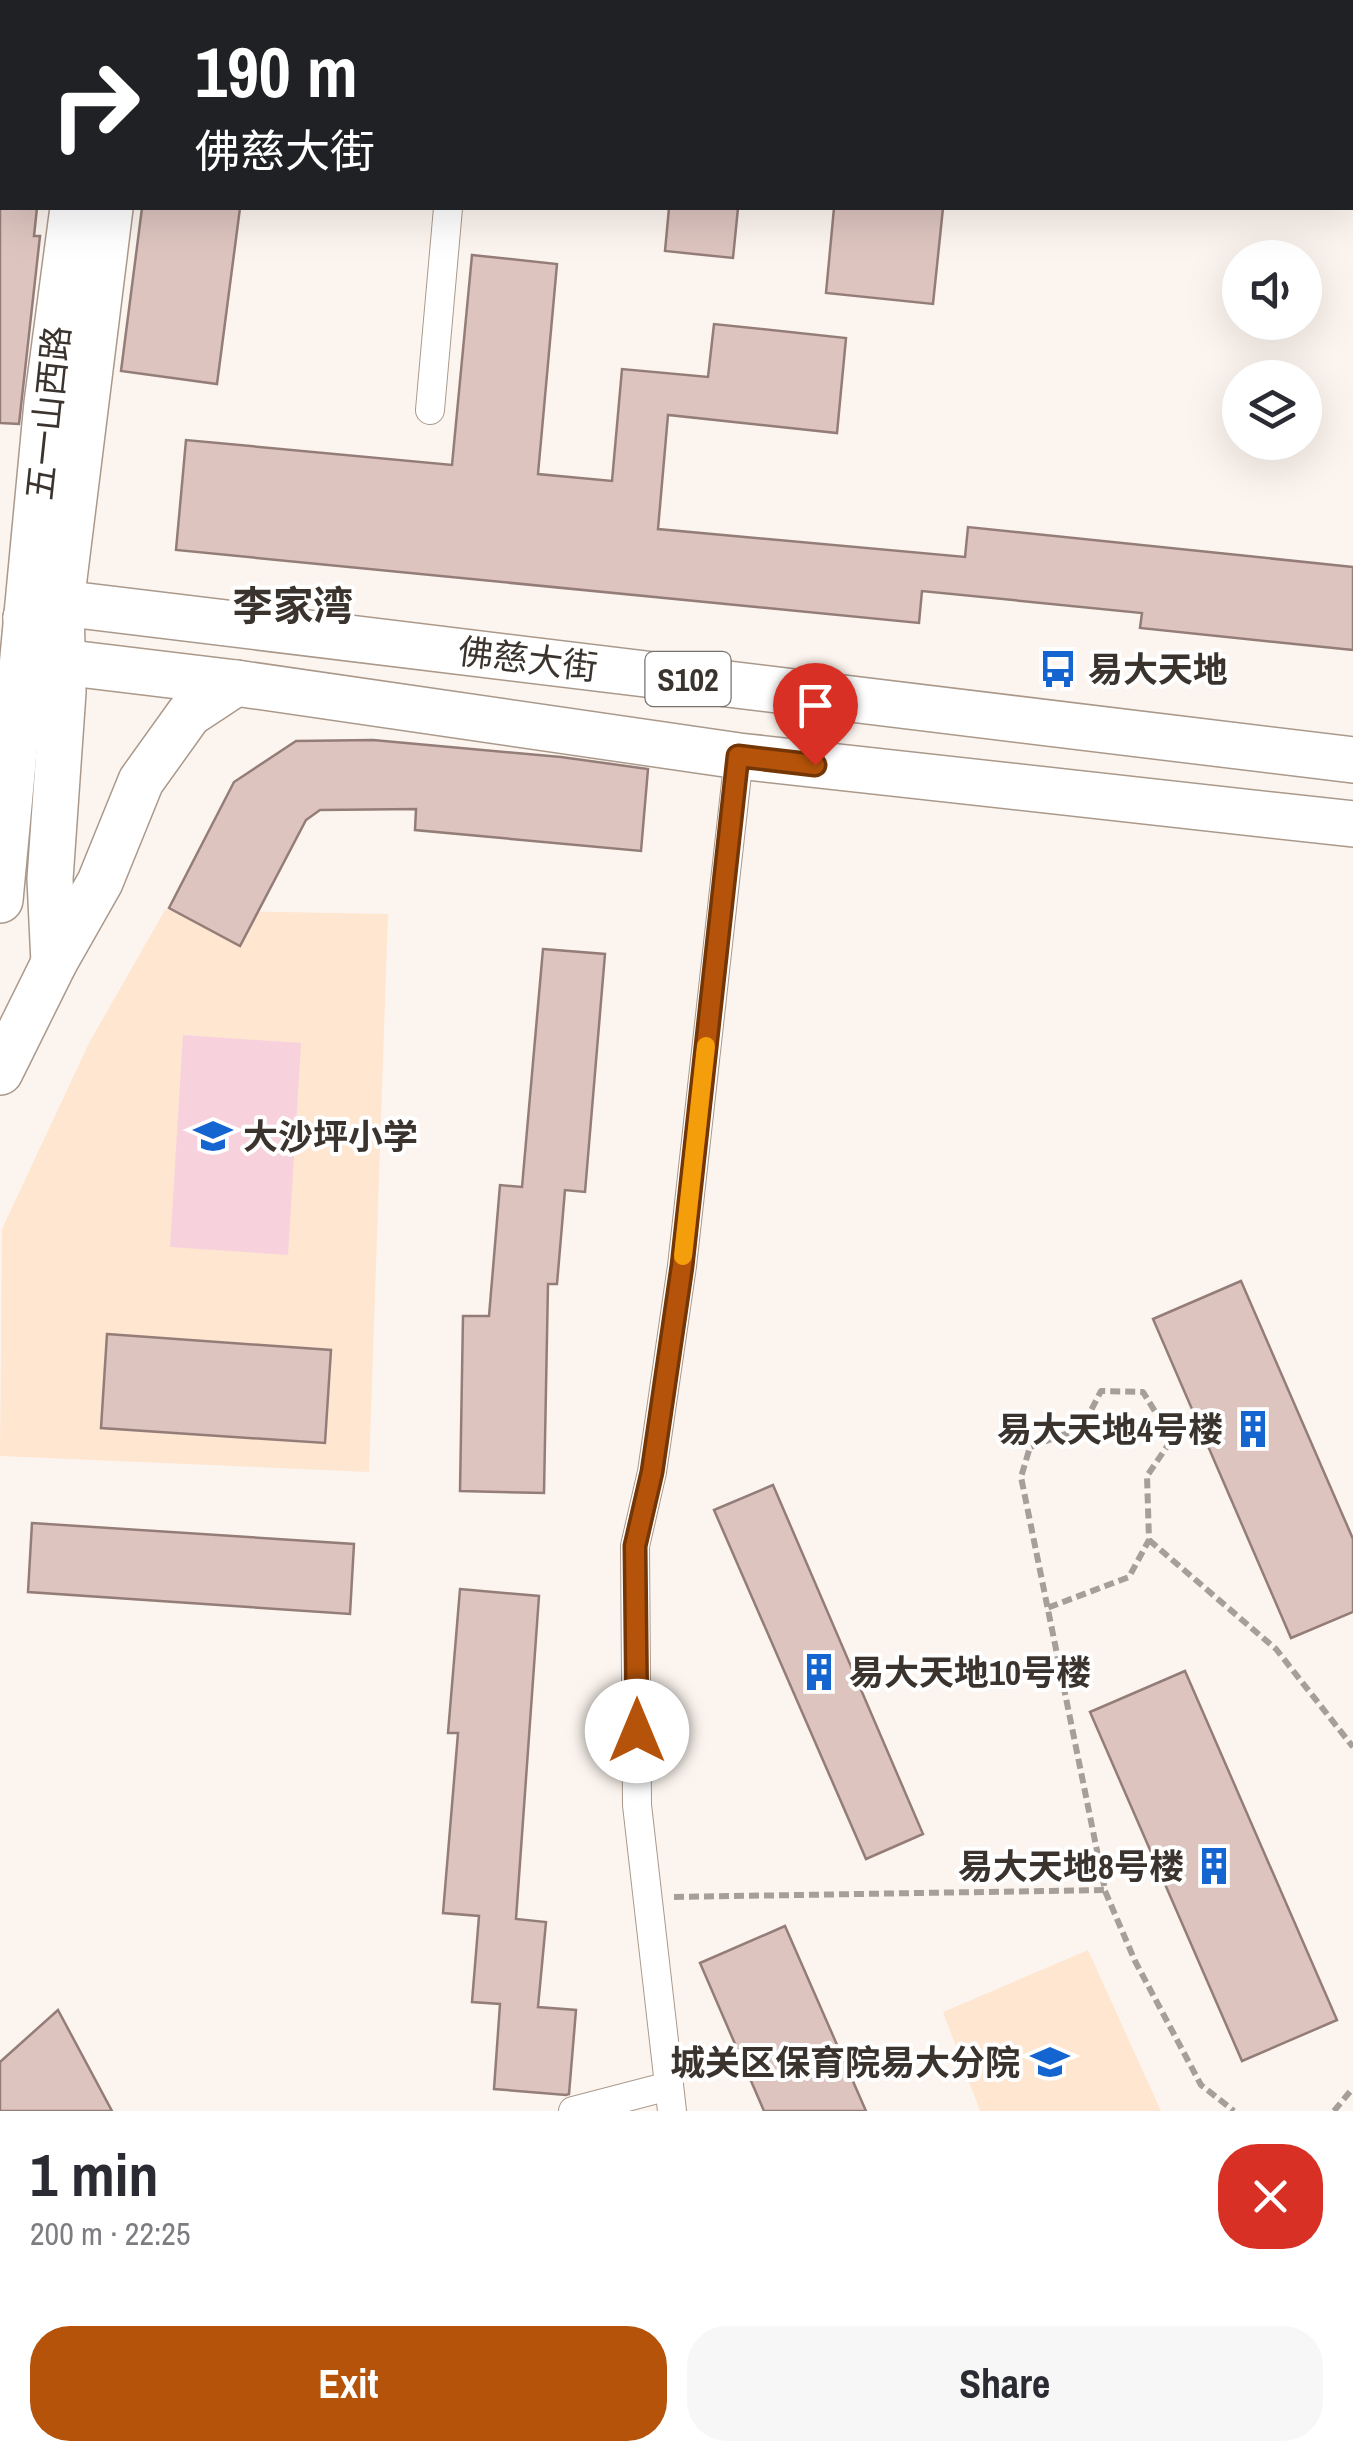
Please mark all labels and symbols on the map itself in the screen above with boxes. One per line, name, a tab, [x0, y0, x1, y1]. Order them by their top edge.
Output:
street label: 五一山西路	[15, 324, 81, 502]
district label: 李家湾	[233, 579, 353, 632]
street label: 佛慈大街	[456, 627, 600, 691]
place label: 易大天地	[1088, 646, 1228, 693]
bus stop icon: 易大天地	[1037, 648, 1079, 690]
road number: S102	[646, 652, 730, 706]
pin	[773, 663, 858, 766]
place label: 大沙坪小学	[243, 1113, 418, 1160]
school or university icon: 大沙坪小学	[192, 1115, 234, 1157]
place label: 易大天地4号楼	[997, 1406, 1223, 1453]
building icon: 易大天地4号楼	[1232, 1408, 1274, 1450]
place label: 易大天地10号楼	[849, 1649, 1091, 1696]
building icon: 易大天地10号楼	[798, 1651, 840, 1693]
position arrow	[585, 1679, 689, 1783]
place label: 易大天地8号楼	[958, 1843, 1184, 1890]
building icon: 易大天地8号楼	[1193, 1845, 1235, 1887]
place label: 城关区保育院易大分院	[670, 2039, 1020, 2086]
school or university icon: 城关区保育院易大分院	[1029, 2041, 1071, 2083]

